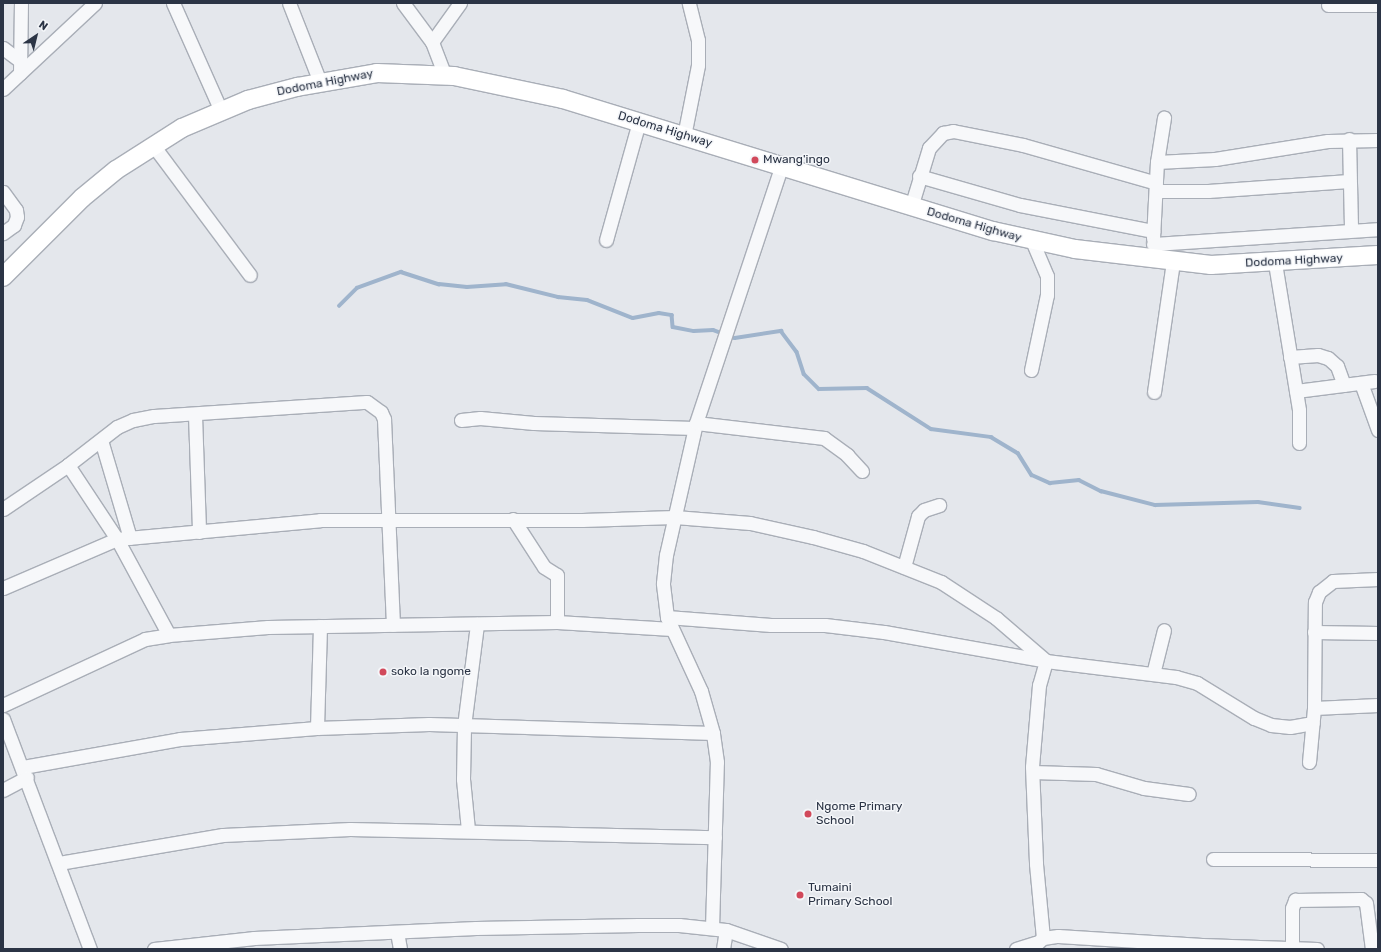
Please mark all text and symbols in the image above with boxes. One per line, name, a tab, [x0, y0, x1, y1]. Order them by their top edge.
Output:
north arrow	[16, 16, 56, 56]
text: N	[36, 18, 50, 33]
street label: Dodoma Highway	[276, 67, 374, 99]
street label: Dodoma Highway	[616, 109, 714, 151]
place label: Mwang'ingo	[763, 153, 830, 167]
marker: Mwang'ingo	[750, 155, 760, 165]
street label: Dodoma Highway	[925, 205, 1023, 245]
street label: Dodoma Highway	[1245, 251, 1343, 271]
place label: soko la ngome	[391, 665, 471, 679]
marker: soko la ngome	[378, 667, 388, 677]
place label: Ngome Primary School	[816, 800, 902, 828]
marker: Ngome Primary School	[803, 809, 813, 819]
place label: Tumaini Primary School	[808, 881, 893, 909]
marker: Tumaini Primary School	[795, 890, 805, 900]

